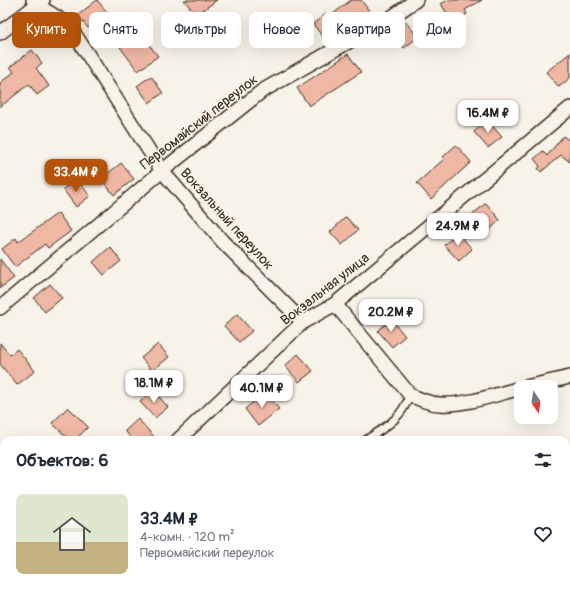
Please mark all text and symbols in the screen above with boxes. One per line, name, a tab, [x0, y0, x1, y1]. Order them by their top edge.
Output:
chip: Купить	[12, 12, 81, 48]
chip: Снять	[89, 12, 153, 48]
chip: Фильтры	[161, 12, 241, 48]
chip: Новое	[249, 12, 314, 48]
chip: Квартира	[322, 12, 405, 48]
chip: Дом	[413, 12, 466, 48]
street label: Первомайский переулок	[137, 71, 261, 173]
pin: 16.4M ₽	[451, 100, 525, 134]
text: 16.4M ₽	[466, 105, 510, 121]
pin: 33.4M ₽	[39, 159, 113, 193]
text: 33.4M ₽	[54, 164, 98, 180]
street label: Вокзальный переулок	[177, 165, 277, 273]
pin: 24.9M ₽	[421, 213, 495, 247]
text: 24.9M ₽	[436, 218, 480, 234]
street label: Вокзальная улица	[277, 249, 373, 329]
pin: 20.2M ₽	[354, 299, 428, 333]
text: 20.2M ₽	[368, 304, 414, 320]
pin: 18.1M ₽	[117, 370, 191, 404]
text: 18.1M ₽	[134, 375, 174, 391]
pin: 40.1M ₽	[225, 375, 299, 409]
text: 40.1M ₽	[240, 380, 284, 396]
north arrow	[514, 380, 558, 424]
map controls	[514, 380, 558, 424]
icon: filters	[532, 449, 554, 471]
text: Объектов: 6	[16, 450, 108, 471]
text: 33.4M ₽	[140, 508, 199, 529]
icon: home	[48, 510, 96, 558]
icon: heart	[532, 523, 554, 545]
text: 4-комн. · 120 m²	[140, 529, 235, 545]
text: Первомайский переулок	[140, 545, 274, 561]

